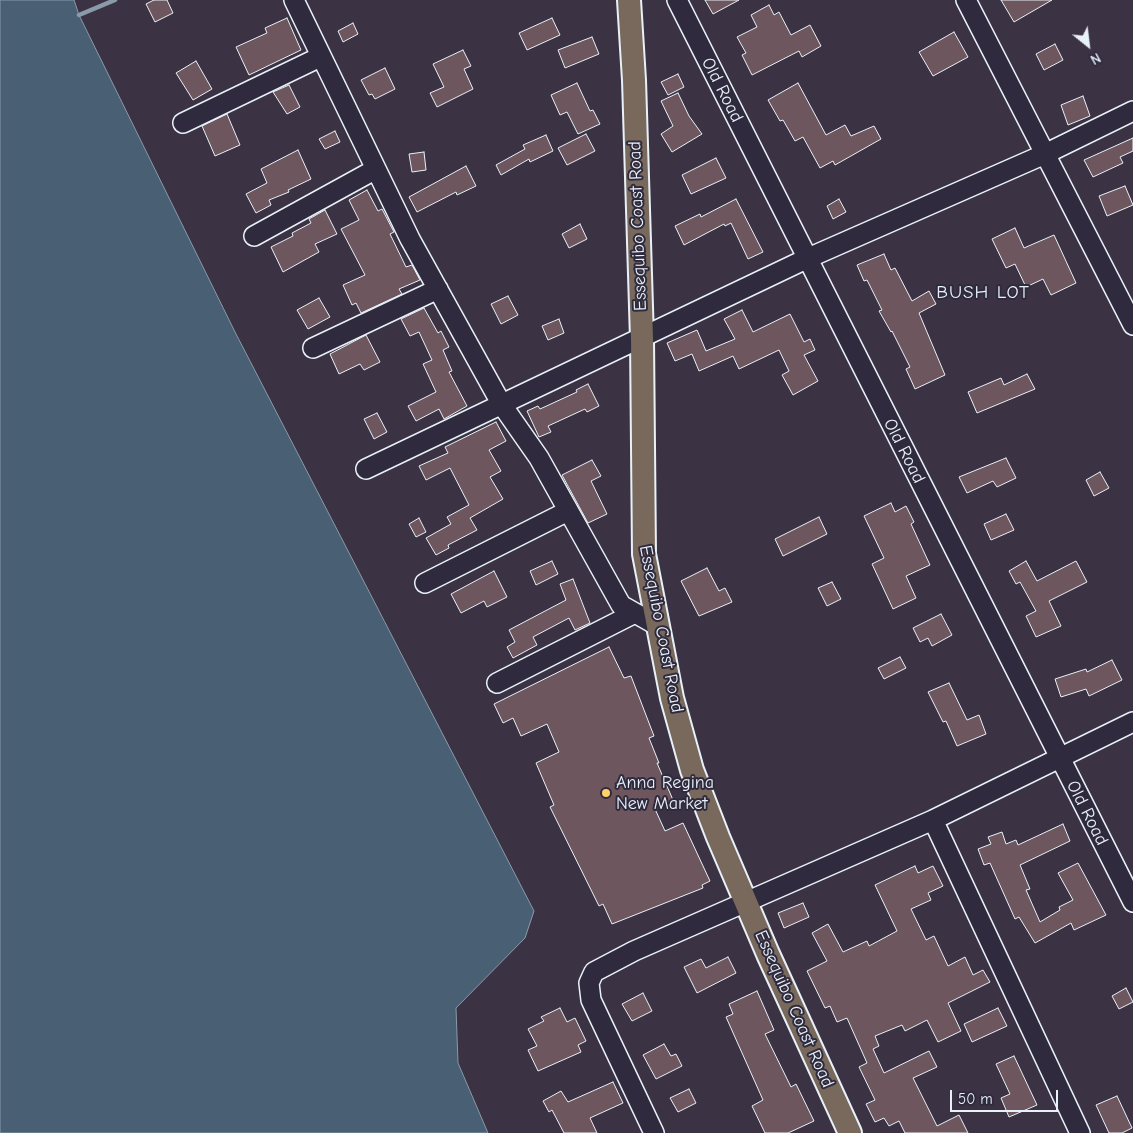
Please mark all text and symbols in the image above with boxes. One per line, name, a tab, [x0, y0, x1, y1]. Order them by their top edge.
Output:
north arrow	[1063, 20, 1113, 70]
text: N	[1087, 49, 1104, 68]
street label: Old Road	[697, 54, 747, 126]
street label: Essequibo Coast Road	[624, 141, 652, 311]
district label: BUSH LOT	[935, 282, 1031, 304]
street label: Old Road	[879, 415, 929, 487]
street label: Essequibo Coast Road	[634, 544, 688, 714]
place label: Anna Regina New Market	[616, 772, 714, 814]
street label: Old Road	[1062, 777, 1112, 849]
marker: Anna Regina New Market	[600, 787, 612, 799]
street label: Essequibo Coast Road	[750, 927, 838, 1091]
scale bar	[953, 1080, 1060, 1112]
text: 50 m	[958, 1090, 993, 1108]

